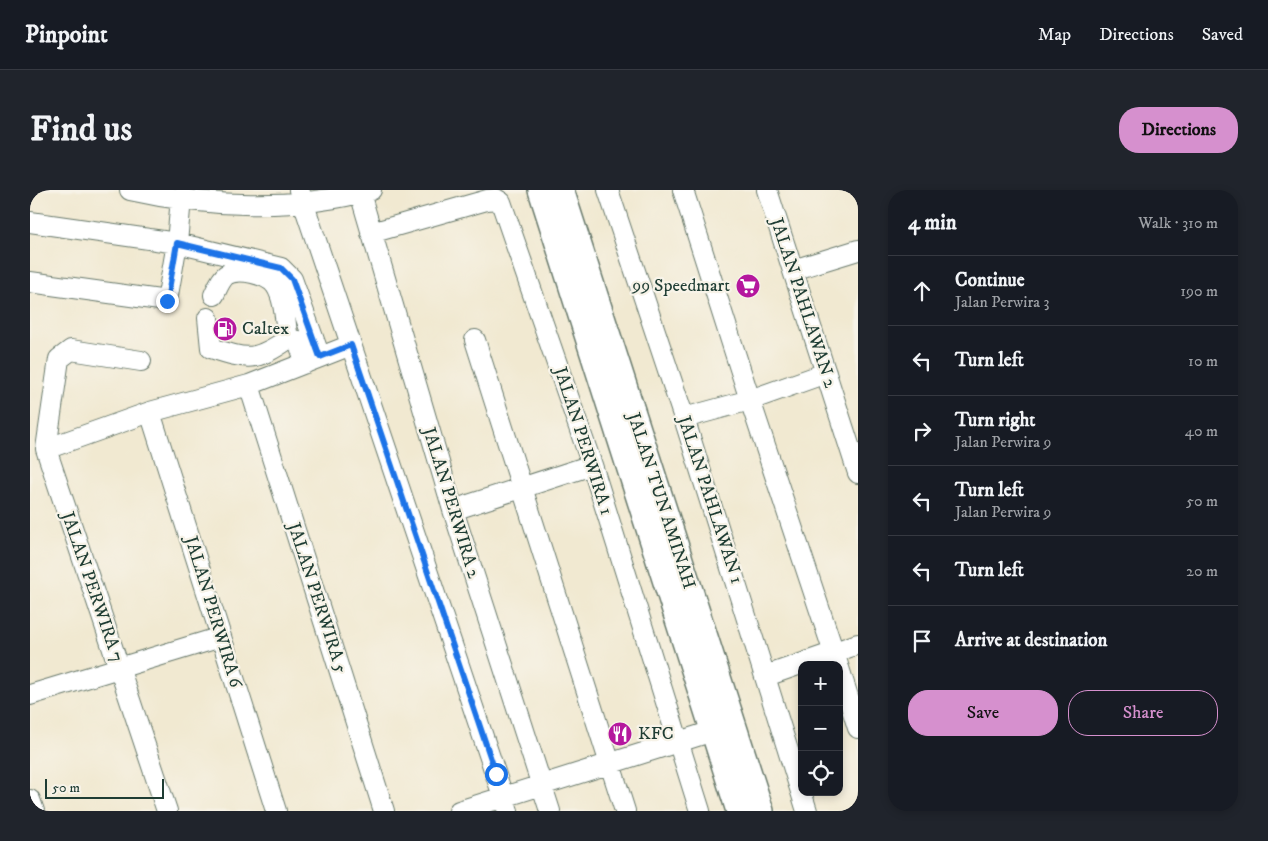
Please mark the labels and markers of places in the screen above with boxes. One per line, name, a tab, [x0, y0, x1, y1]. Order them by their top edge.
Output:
supermarket icon: 99 Speedmart	[735, 273, 761, 299]
place label: 99 Speedmart	[631, 275, 730, 297]
fuel station icon: Caltex	[212, 316, 238, 342]
place label: Caltex	[242, 318, 289, 340]
restaurant icon: KFC	[607, 721, 633, 747]
place label: KFC	[638, 723, 674, 745]

